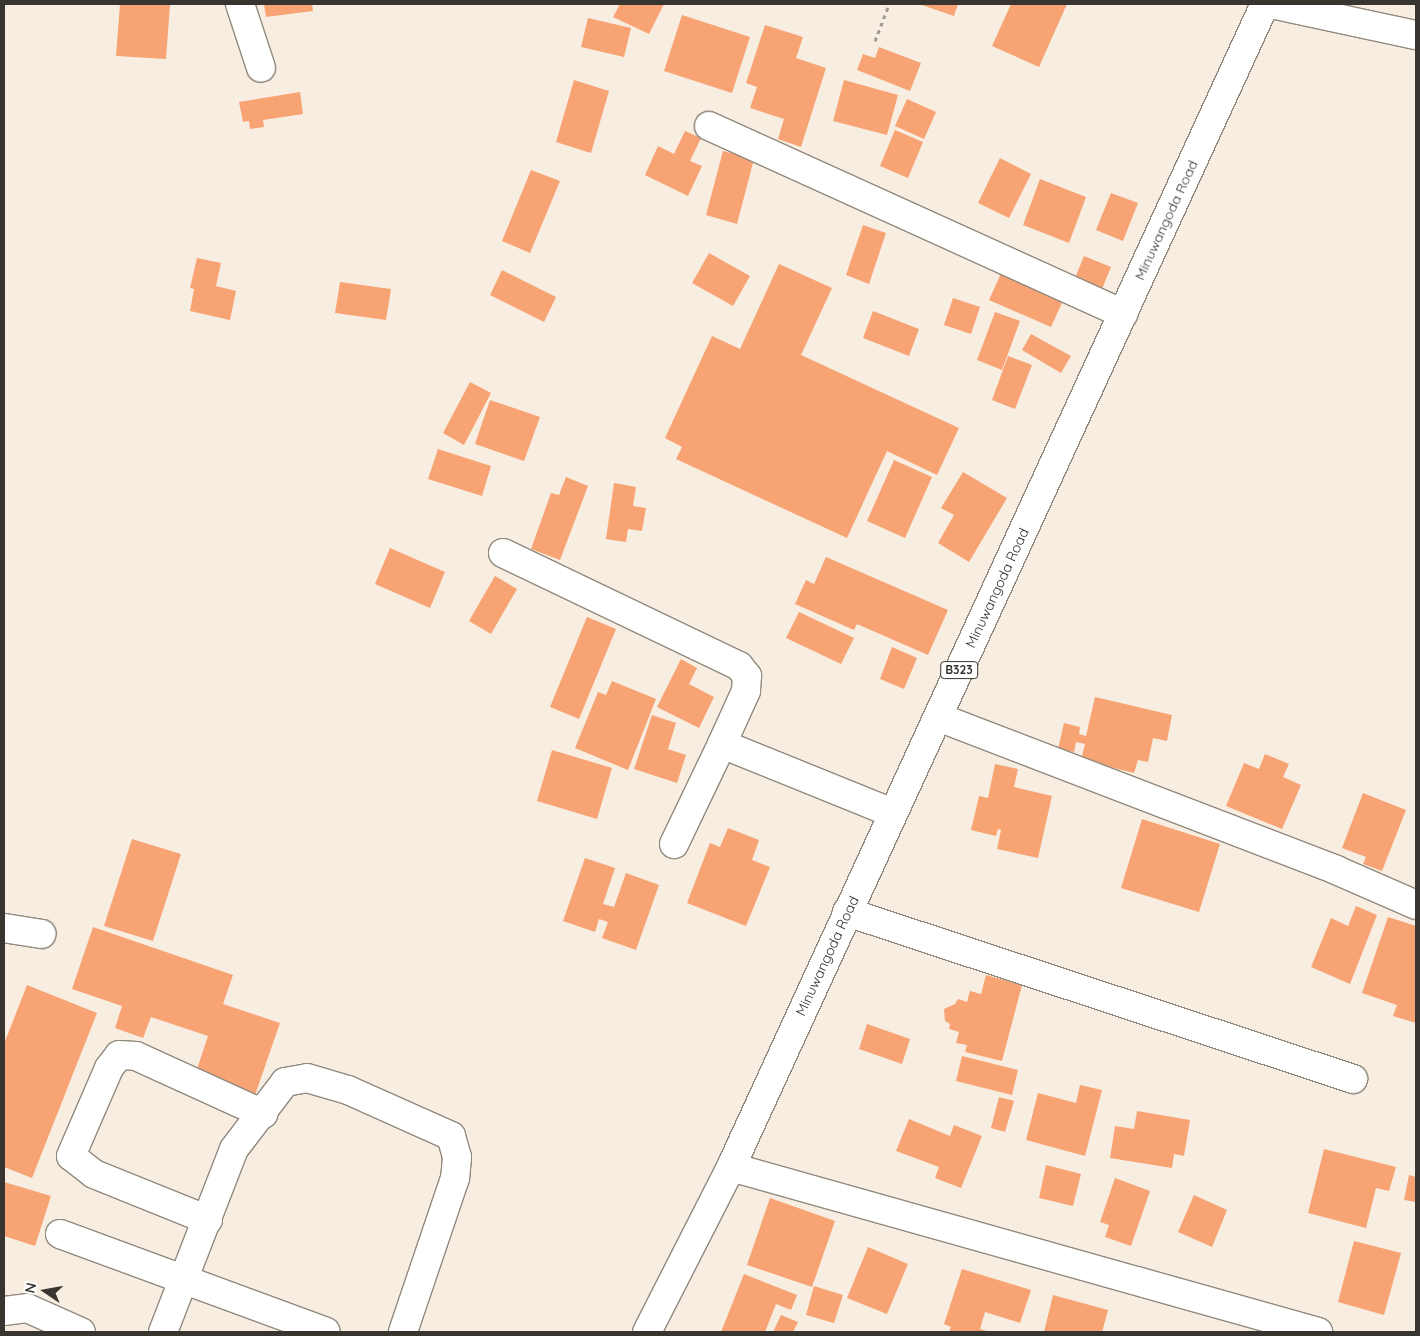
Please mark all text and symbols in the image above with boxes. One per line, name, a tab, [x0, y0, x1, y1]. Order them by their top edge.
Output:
street label: Minuwangoda Road	[1131, 157, 1201, 283]
street label: Minuwangoda Road	[962, 525, 1032, 651]
road number: B323	[939, 660, 979, 680]
street label: Minuwangoda Road	[792, 893, 862, 1019]
north arrow	[20, 1266, 70, 1316]
text: N	[20, 1281, 40, 1295]

